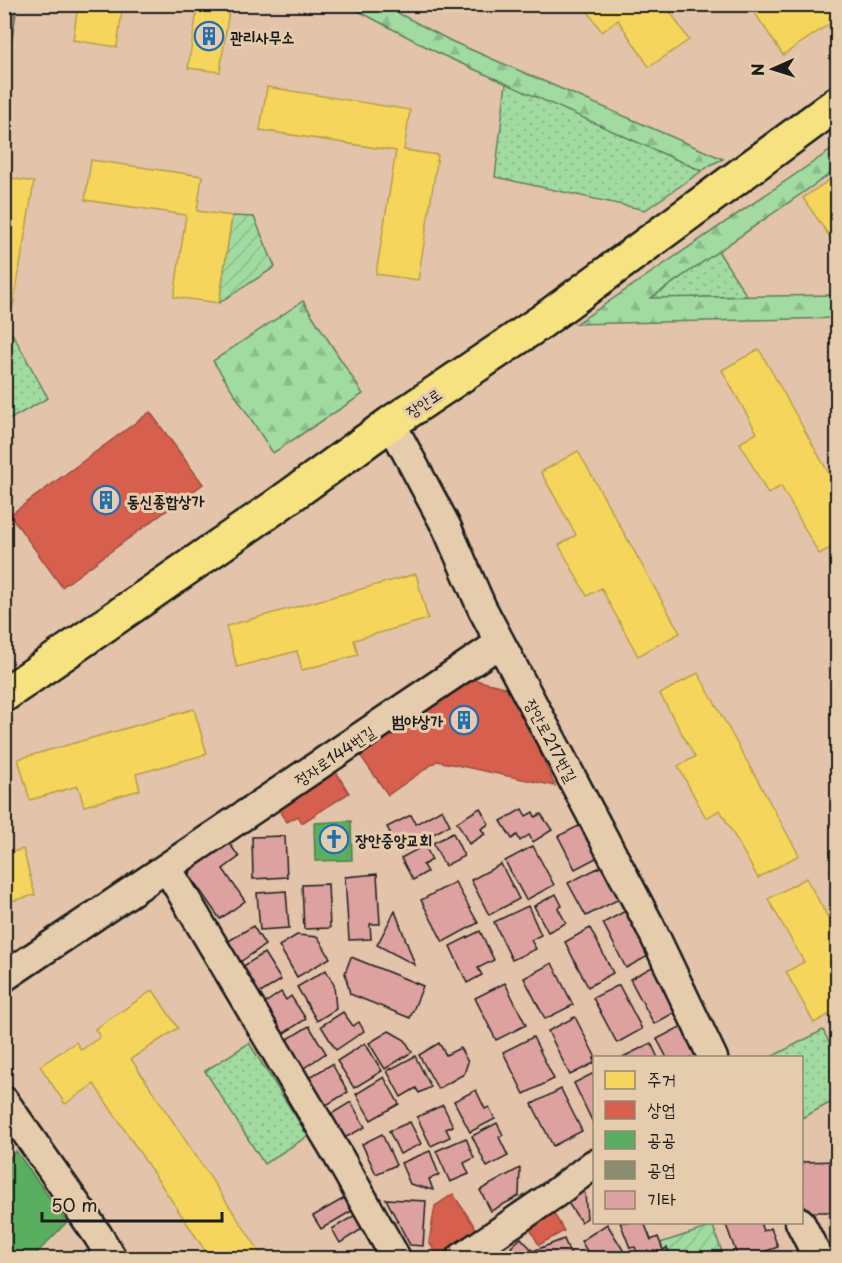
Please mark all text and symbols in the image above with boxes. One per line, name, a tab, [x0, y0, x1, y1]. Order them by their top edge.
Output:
building icon: 관리사무소	[193, 20, 225, 52]
place label: 관리사무소	[230, 24, 295, 48]
north arrow	[743, 39, 803, 99]
text: N	[745, 63, 769, 77]
street label: 장안로	[400, 381, 446, 423]
building icon: 동신종합상가	[90, 484, 122, 516]
place label: 동신종합상가	[127, 488, 204, 512]
street label: 장안로217번길	[520, 694, 584, 786]
building icon: 범야상가	[448, 704, 480, 736]
place label: 범야상가	[392, 708, 443, 732]
street label: 정자로144번길	[289, 719, 379, 791]
church icon: 장안중앙교회	[318, 823, 350, 855]
place label: 장안중앙교회	[355, 827, 432, 851]
legend	[593, 1056, 803, 1224]
text: 주거	[647, 1065, 676, 1092]
text: 상업	[647, 1095, 676, 1122]
text: 공공	[647, 1125, 676, 1152]
text: 공업	[647, 1155, 676, 1182]
scale bar	[42, 1185, 222, 1223]
text: 기타	[647, 1185, 676, 1212]
text: 50 m	[51, 1191, 98, 1218]

